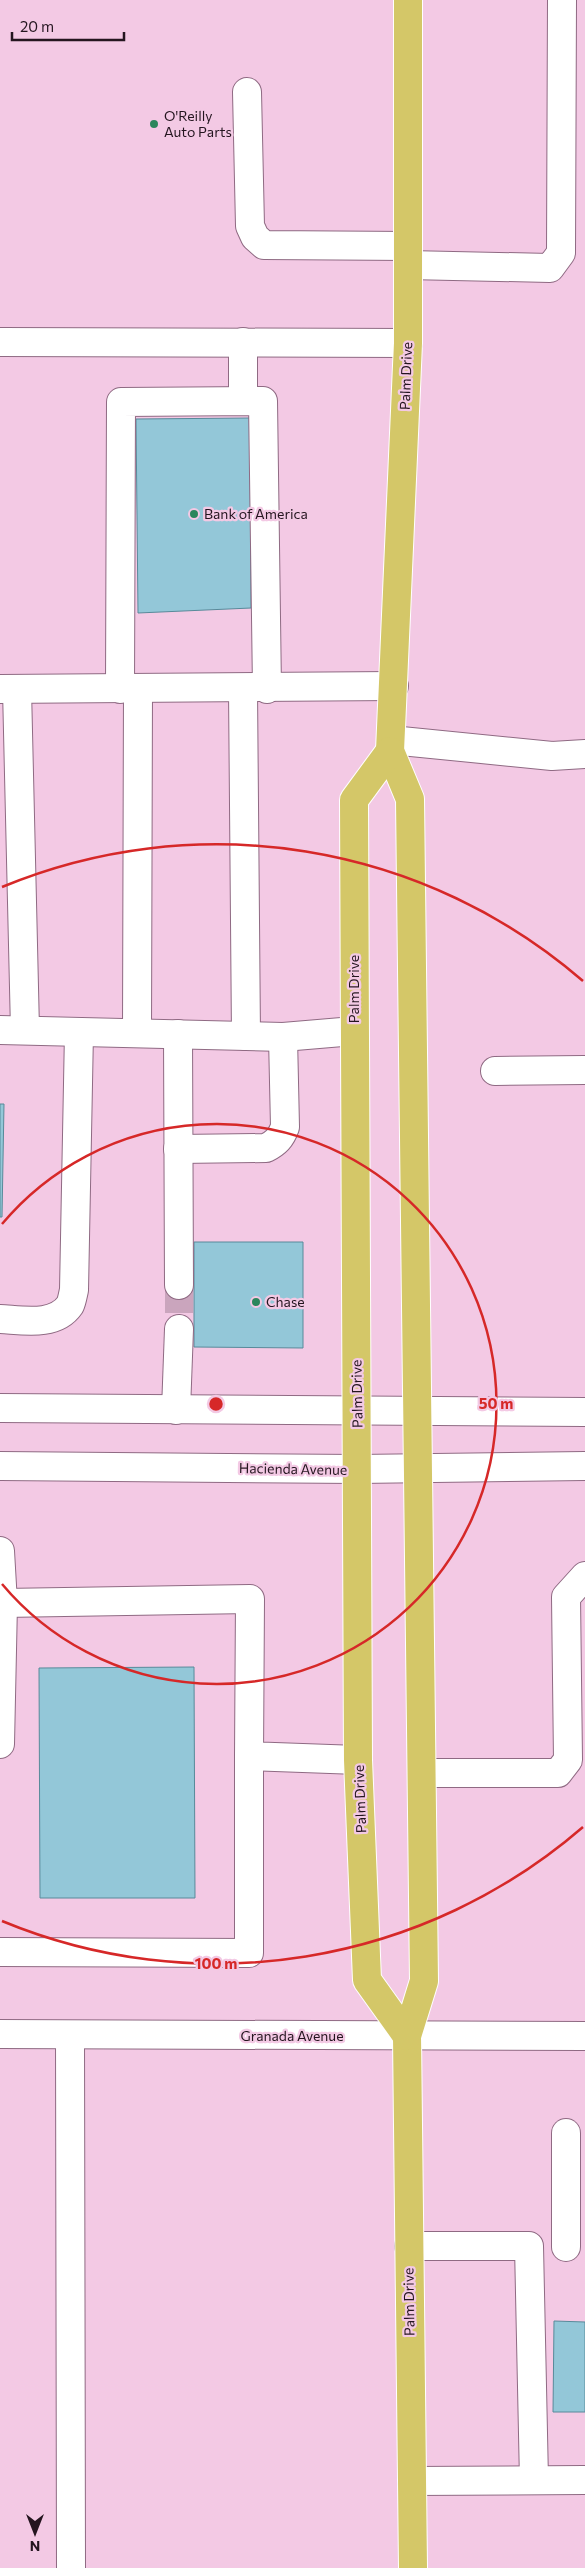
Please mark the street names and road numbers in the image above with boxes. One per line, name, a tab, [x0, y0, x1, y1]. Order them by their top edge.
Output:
street label: Palm Drive	[396, 342, 415, 410]
street label: Palm Drive	[345, 955, 362, 1023]
street label: Palm Drive	[347, 1360, 366, 1428]
street label: Hacienda Avenue	[239, 1459, 347, 1478]
street label: Palm Drive	[350, 1765, 369, 1833]
street label: Granada Avenue	[240, 2027, 344, 2044]
street label: Palm Drive	[399, 2268, 418, 2336]

